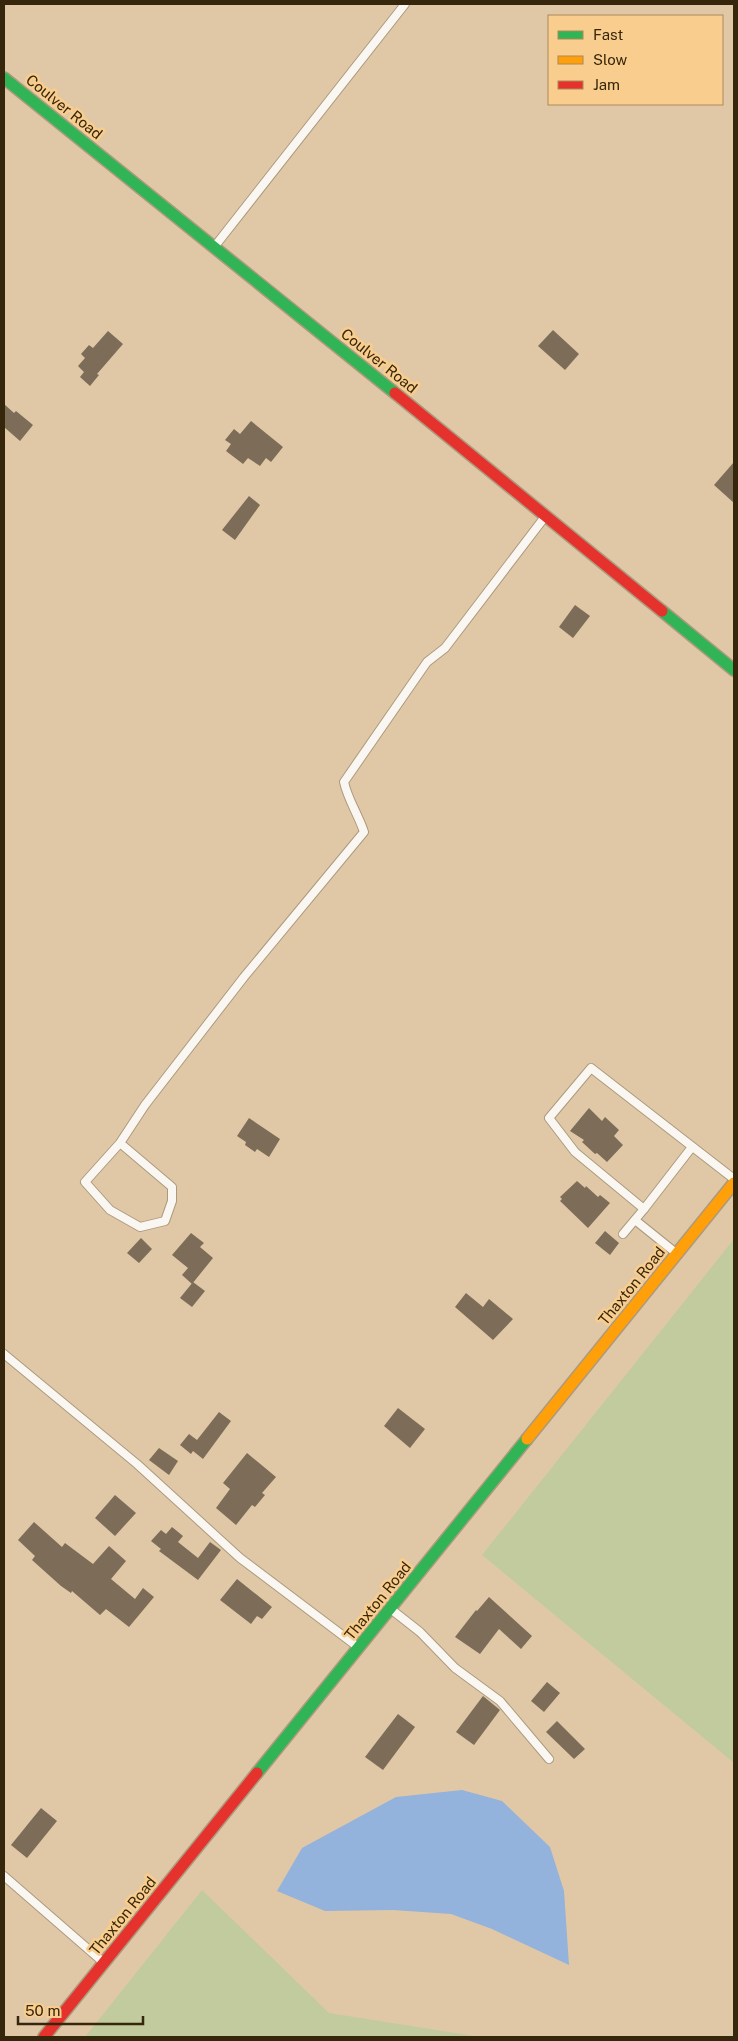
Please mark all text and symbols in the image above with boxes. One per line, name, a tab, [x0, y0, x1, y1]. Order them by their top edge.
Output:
legend	[548, 15, 723, 105]
text: Fast	[593, 26, 623, 43]
text: Slow	[593, 51, 628, 68]
street label: Coulver Road	[23, 71, 106, 142]
text: Jam	[593, 76, 620, 93]
street label: Coulver Road	[338, 325, 421, 396]
street label: Thaxton Road	[595, 1243, 668, 1328]
street label: Thaxton Road	[341, 1558, 414, 1643]
street label: Thaxton Road	[86, 1873, 159, 1958]
scale bar	[18, 1994, 142, 2026]
text: 50 m	[25, 2002, 60, 2019]

